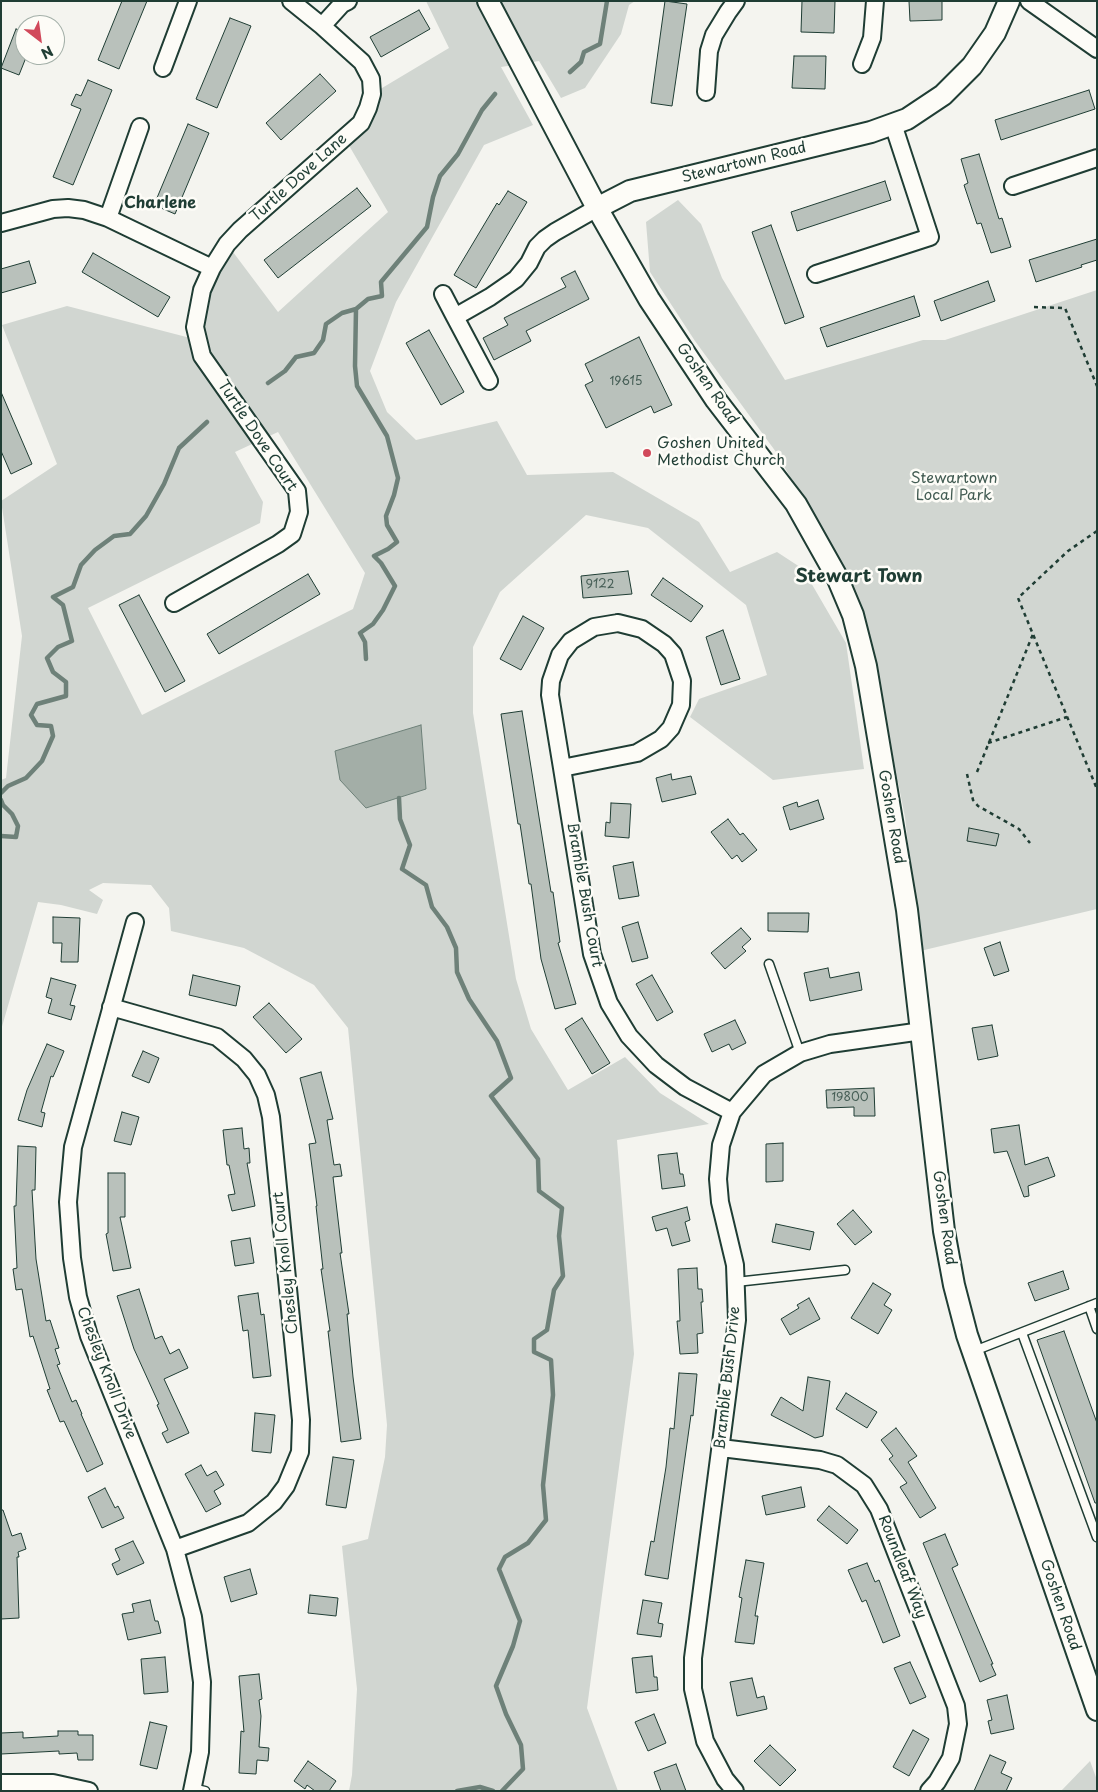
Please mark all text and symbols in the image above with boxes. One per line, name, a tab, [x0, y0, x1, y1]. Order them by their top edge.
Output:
north arrow	[15, 15, 65, 65]
text: N	[37, 41, 57, 64]
street label: Turtle Dove Lane	[247, 130, 351, 226]
street label: Stewartown Road	[680, 139, 808, 187]
district label: Charlene	[124, 194, 196, 214]
street label: Goshen Road	[672, 340, 742, 428]
house number: 19615	[609, 375, 643, 389]
street label: Turtle Dove Court	[213, 377, 301, 495]
place label: Goshen United Methodist Church	[657, 435, 785, 470]
marker: Goshen United Methodist Church	[641, 447, 653, 459]
park label: Stewartown Local Park	[911, 470, 997, 505]
district label: Stewart Town	[795, 566, 923, 588]
house number: 9122	[585, 578, 615, 592]
street label: Goshen Road	[874, 768, 908, 866]
street label: Bramble Bush Court	[562, 821, 606, 969]
house number: 19800	[831, 1091, 869, 1105]
street label: Goshen Road	[928, 1170, 960, 1266]
street label: Chesley Knoll Court	[270, 1191, 302, 1335]
street label: Chesley Knoll Drive	[72, 1304, 140, 1442]
street label: Bramble Bush Drive	[712, 1305, 744, 1451]
street label: Roundleaf Way	[874, 1513, 930, 1621]
street label: Goshen Road	[1036, 1557, 1084, 1653]

